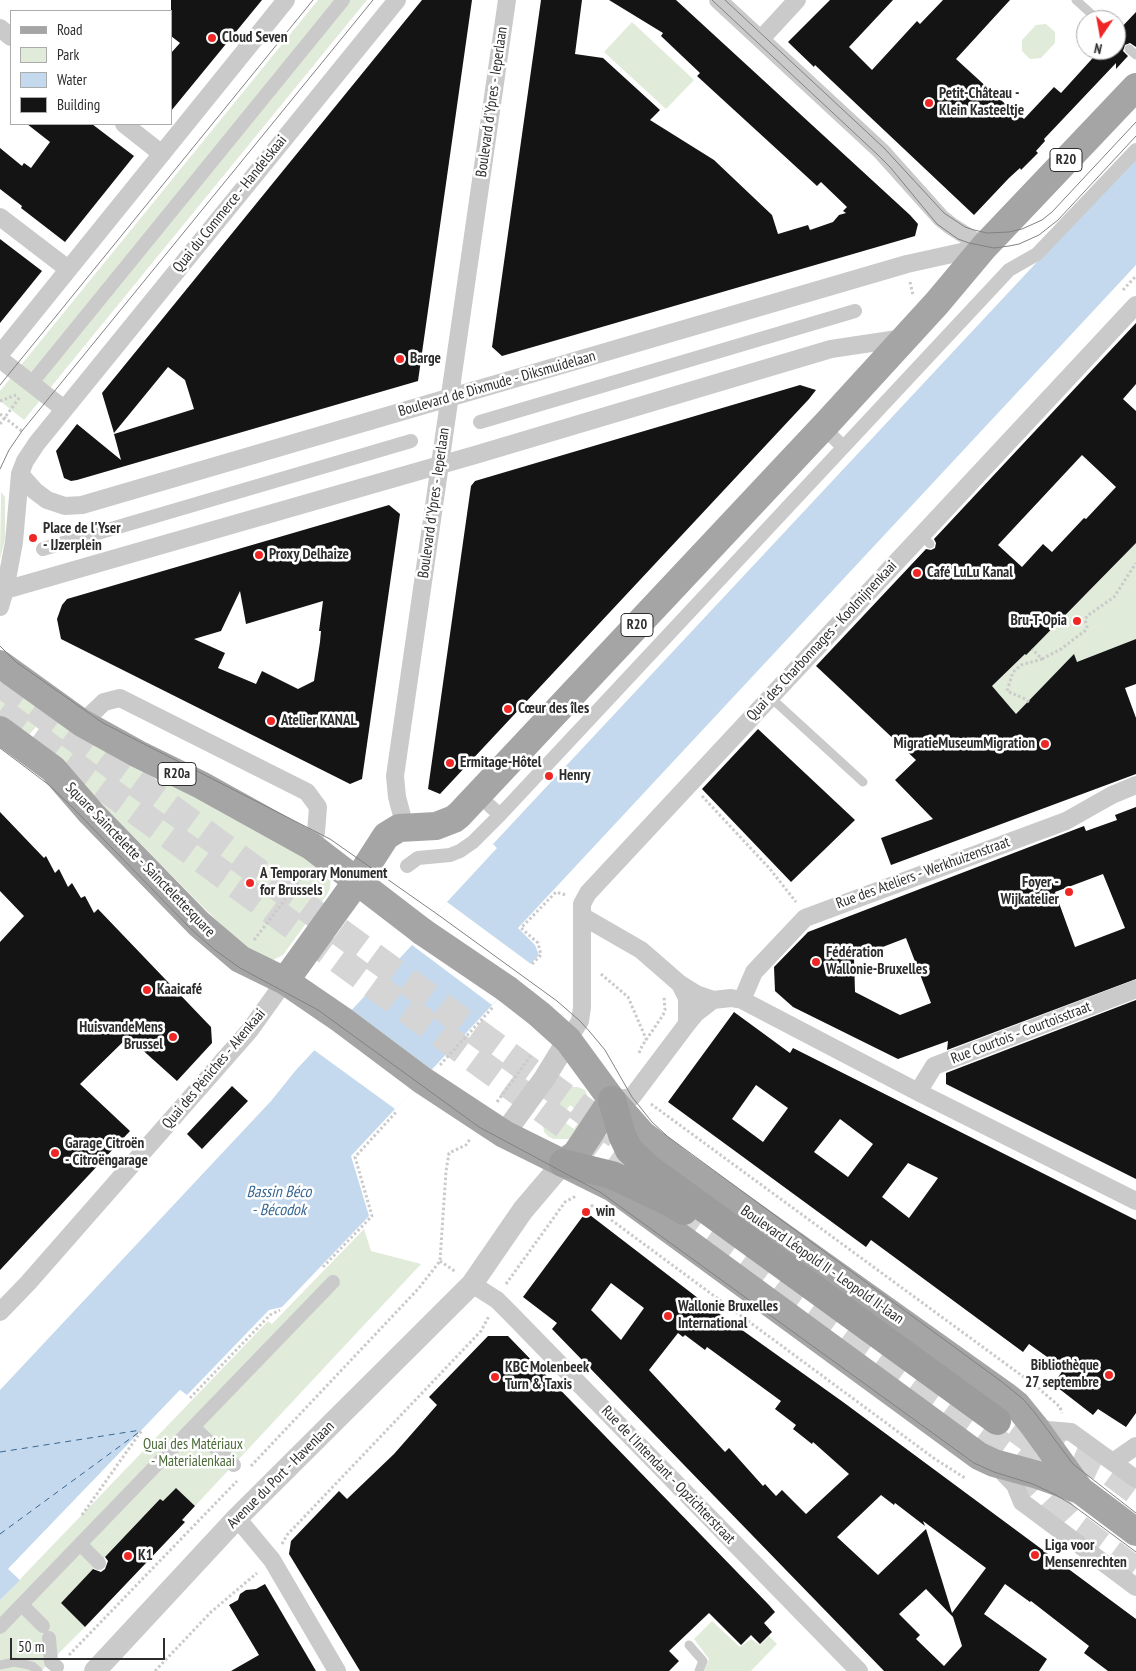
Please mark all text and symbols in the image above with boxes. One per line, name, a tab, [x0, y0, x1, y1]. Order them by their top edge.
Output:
legend	[10, 10, 172, 125]
north arrow	[1076, 10, 1126, 60]
text: Road	[57, 20, 83, 39]
street label: Boulevard d'Ypres - Ieperlaan	[473, 26, 511, 178]
place label: Cloud Seven	[222, 29, 288, 47]
marker: Cloud Seven	[206, 32, 218, 44]
text: N	[1093, 39, 1104, 58]
text: Park	[57, 45, 79, 64]
text: Water	[57, 70, 87, 89]
place label: Petit-Château - Klein Kasteeltje	[939, 85, 1024, 120]
text: Building	[57, 95, 100, 114]
marker: Petit-Château - Klein Kasteeltje	[923, 97, 935, 109]
street label: Quai du Commerce - Handelskaai	[169, 132, 291, 276]
road number: R20	[1050, 148, 1082, 172]
street label: Boulevard de Dixmude - Diksmuidelaan	[396, 347, 598, 421]
place label: Barge	[410, 350, 441, 368]
marker: Barge	[394, 353, 406, 365]
street label: Boulevard d'Ypres - Ieperlaan	[415, 427, 453, 579]
place label: Place de l'Yser - IJzerplein	[43, 520, 121, 555]
marker: Place de l'Yser - IJzerplein	[27, 532, 39, 544]
place label: Proxy Delhaize	[269, 546, 349, 564]
marker: Proxy Delhaize	[253, 549, 265, 561]
street label: Quai des Charbonnages - Koolmijnenkaai	[743, 557, 901, 725]
place label: Café LuLu Kanal	[927, 564, 1013, 582]
marker: Café LuLu Kanal	[911, 567, 923, 579]
place label: Bru-T-Opia	[1010, 612, 1067, 630]
road number: R20	[621, 614, 653, 636]
marker: Bru-T-Opia	[1071, 615, 1083, 627]
place label: Cœur des îles	[518, 700, 589, 718]
marker: Cœur des îles	[502, 703, 514, 715]
place label: Atelier KANAL	[281, 712, 357, 730]
marker: Atelier KANAL	[265, 715, 277, 727]
place label: MigratieMuseumMigration	[894, 735, 1035, 753]
marker: MigratieMuseumMigration	[1039, 738, 1051, 750]
place label: Ermitage-Hôtel	[460, 754, 541, 772]
marker: Ermitage-Hôtel	[444, 757, 456, 769]
road number: R20a	[158, 762, 196, 786]
place label: Henry	[559, 767, 591, 785]
marker: Henry	[543, 770, 555, 782]
street label: Square Sainctelette - Sainctelettesquare	[61, 779, 219, 941]
street label: Rue des Ateliers - Werkhuizenstraat	[834, 833, 1012, 913]
place label: A Temporary Monument for Brussels	[260, 865, 387, 900]
place label: Foyer - Wijkatelier	[1001, 874, 1059, 909]
marker: A Temporary Monument for Brussels	[244, 877, 256, 889]
marker: Foyer - Wijkatelier	[1063, 886, 1075, 898]
place label: Fédération Wallonie-Bruxelles	[826, 944, 927, 979]
marker: Fédération Wallonie-Bruxelles	[810, 956, 822, 968]
place label: Kaaicafé	[157, 981, 202, 999]
marker: Kaaicafé	[141, 984, 153, 996]
street label: Rue Courtois - Courtoisstraat	[948, 998, 1094, 1068]
street label: Quai des Péniches - Akenkaai	[159, 1005, 269, 1133]
place label: HuisvandeMens Brussel	[79, 1019, 163, 1054]
marker: HuisvandeMens Brussel	[167, 1031, 179, 1043]
place label: Garage Citroën - Citroëngarage	[65, 1135, 148, 1170]
marker: Garage Citroën - Citroëngarage	[49, 1147, 61, 1159]
water label: Bassin Béco - Bécodok	[247, 1182, 311, 1220]
street label: Boulevard Léopold II - Leopold II-laan	[737, 1202, 907, 1328]
place label: win	[596, 1203, 615, 1221]
marker: win	[580, 1206, 592, 1218]
place label: Wallonie Bruxelles International	[678, 1298, 778, 1333]
marker: Wallonie Bruxelles International	[662, 1310, 674, 1322]
place label: Bibliothèque 27 septembre	[1025, 1357, 1099, 1392]
place label: KBC Molenbeek Turn & Taxis	[505, 1359, 589, 1394]
marker: Bibliothèque 27 septembre	[1103, 1369, 1115, 1381]
marker: KBC Molenbeek Turn & Taxis	[489, 1371, 501, 1383]
street label: Rue de l'Intendant - Opzichterstraat	[597, 1402, 739, 1548]
street label: Avenue du Port - Havenlaan	[224, 1418, 338, 1532]
park label: Quai des Matériaux - Materialenkaai	[143, 1436, 243, 1471]
place label: Liga voor Mensenrechten	[1045, 1537, 1127, 1572]
place label: K1	[138, 1547, 153, 1565]
marker: Liga voor Mensenrechten	[1029, 1549, 1041, 1561]
marker: K1	[122, 1550, 134, 1562]
scale bar	[12, 1628, 168, 1660]
text: 50 m	[18, 1637, 44, 1656]

